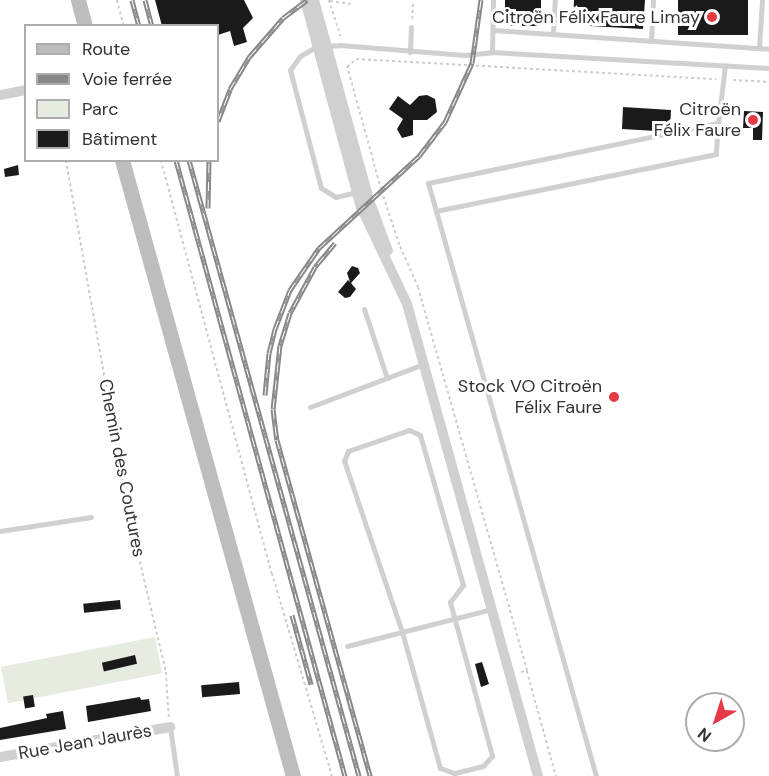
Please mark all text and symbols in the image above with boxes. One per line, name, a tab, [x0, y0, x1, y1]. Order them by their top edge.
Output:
place label: Citroën Félix Faure Limay	[492, 6, 700, 28]
marker: Citroën Félix Faure Limay	[705, 10, 719, 24]
legend	[24, 24, 219, 162]
text: Route	[82, 37, 130, 61]
text: Voie ferrée	[82, 67, 172, 91]
text: Parc	[82, 97, 118, 121]
place label: Citroën Félix Faure	[654, 99, 741, 142]
marker: Citroën Félix Faure	[746, 113, 760, 127]
text: Bâtiment	[82, 127, 157, 151]
place label: Stock VO Citroën Félix Faure	[458, 376, 602, 418]
street label: Chemin des Coutures	[94, 377, 150, 559]
marker: Stock VO Citroën Félix Faure	[607, 390, 621, 404]
north arrow	[685, 692, 745, 752]
street label: Rue Jean Jaurès	[17, 720, 153, 764]
text: N	[693, 723, 716, 747]

